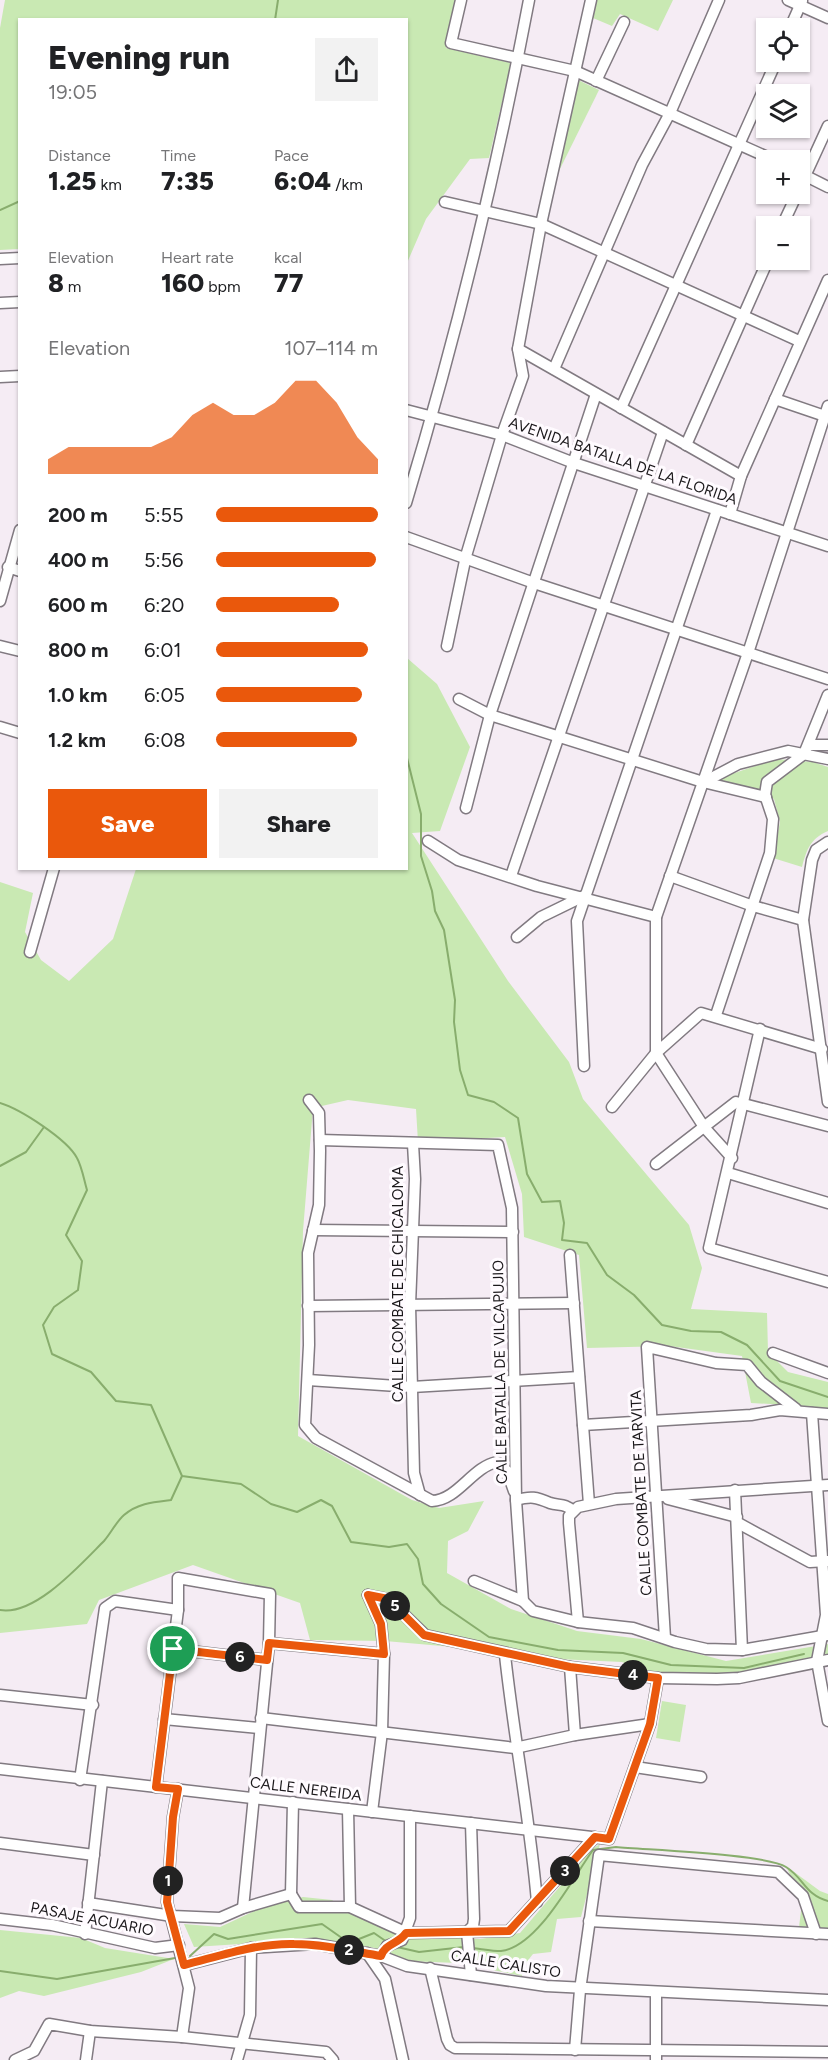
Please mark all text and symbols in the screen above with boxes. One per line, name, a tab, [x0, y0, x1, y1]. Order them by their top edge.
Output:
map controls	[756, 18, 810, 270]
button: locate	[756, 18, 810, 72]
text: Evening run	[48, 38, 230, 77]
button: share	[315, 38, 378, 101]
text: 19:05	[48, 80, 97, 104]
button: layers	[756, 84, 810, 138]
text: Distance	[48, 146, 111, 165]
text: Time	[161, 146, 196, 165]
text: Pace	[274, 146, 309, 165]
button: +	[756, 150, 810, 204]
text: 1.25	[48, 165, 97, 197]
text: 7:35	[161, 165, 214, 197]
text: 6:04	[274, 165, 331, 197]
text: km	[97, 175, 122, 194]
text: /km	[331, 175, 363, 194]
button: −	[756, 216, 810, 270]
text: Elevation	[48, 248, 114, 267]
text: Heart rate	[161, 248, 234, 267]
text: kcal	[274, 248, 302, 267]
text: 8	[48, 267, 64, 299]
text: 160	[161, 267, 204, 299]
text: 77	[274, 267, 303, 299]
text: m	[64, 277, 81, 296]
text: bpm	[204, 277, 241, 296]
text: Elevation	[48, 336, 130, 360]
text: 107–114 m	[284, 336, 378, 360]
street label: AVENIDA BATALLA DE LA FLORIDA	[506, 413, 740, 509]
text: 200 m	[48, 503, 108, 527]
text: 5:55	[144, 503, 184, 527]
text: 400 m	[48, 548, 109, 572]
text: 5:56	[144, 548, 183, 572]
text: 600 m	[48, 593, 108, 617]
text: 6:20	[144, 593, 184, 617]
text: 800 m	[48, 638, 108, 662]
text: 6:01	[144, 638, 181, 662]
text: 1.0 km	[48, 683, 107, 707]
text: 6:05	[144, 683, 185, 707]
text: 1.2 km	[48, 728, 106, 752]
text: 6:08	[144, 728, 185, 752]
button: Save	[48, 789, 207, 858]
button: Share	[219, 789, 378, 858]
street label: CALLE COMBATE DE CHICALOMA	[389, 1166, 407, 1402]
street label: CALLE BATALLA DE VILCAPUJIO	[489, 1260, 511, 1484]
street label: CALLE COMBATE DE TARVITA	[627, 1390, 655, 1596]
pin: 5	[380, 1591, 410, 1621]
text: 5	[390, 1596, 400, 1615]
pin	[147, 1623, 198, 1674]
icon: arrive	[156, 1632, 189, 1665]
pin: 6	[225, 1642, 255, 1672]
text: 6	[235, 1647, 245, 1666]
pin: 4	[618, 1660, 648, 1690]
text: 4	[628, 1665, 638, 1684]
street label: CALLE NEREIDA	[249, 1773, 363, 1805]
pin: 3	[550, 1856, 580, 1886]
text: 3	[561, 1861, 569, 1880]
pin: 1	[153, 1866, 183, 1896]
text: 1	[165, 1871, 171, 1890]
street label: PASAJE ACUARIO	[29, 1898, 155, 1940]
pin: 2	[334, 1935, 364, 1965]
text: 2	[344, 1940, 354, 1959]
street label: CALLE CALISTO	[450, 1946, 562, 1982]

